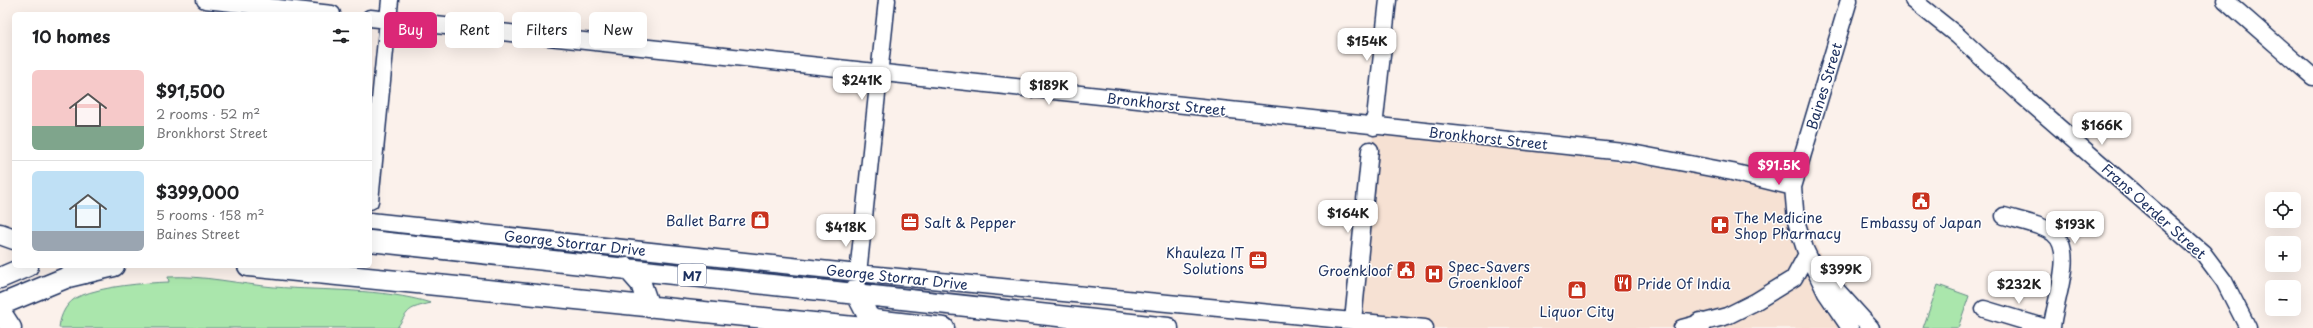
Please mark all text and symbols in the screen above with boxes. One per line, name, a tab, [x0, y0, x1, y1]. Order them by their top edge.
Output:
chip: Buy	[384, 12, 437, 48]
chip: Rent	[445, 12, 504, 48]
chip: Filters	[512, 12, 581, 48]
chip: New	[589, 12, 647, 48]
text: 10 homes	[32, 23, 110, 49]
icon: filters	[330, 25, 352, 47]
pin: $154K	[1339, 28, 1395, 62]
text: $154K	[1346, 31, 1388, 50]
street label: Baines Street	[1801, 40, 1847, 132]
pin: $241K	[834, 67, 890, 101]
text: $241K	[842, 70, 882, 89]
pin: $189K	[1021, 72, 1077, 106]
text: $189K	[1029, 75, 1069, 94]
text: $91,500	[156, 78, 225, 104]
icon: home	[64, 86, 112, 134]
street label: Bronkhorst Street	[1105, 87, 1227, 121]
text: 2 rooms · 52 m²	[156, 104, 260, 123]
pin: $166K	[2074, 112, 2130, 146]
text: $166K	[2081, 115, 2123, 134]
street label: Bronkhorst Street	[1427, 121, 1549, 155]
text: Bronkhorst Street	[156, 123, 268, 142]
pin: $91.5K	[1746, 152, 1812, 186]
text: $91.5K	[1757, 155, 1801, 174]
street label: Frans Oerder Street	[2097, 158, 2211, 264]
text: $399,000	[156, 179, 239, 205]
icon: home	[64, 187, 112, 235]
public building icon: Embassy of Japan	[1910, 190, 1932, 212]
map controls	[2265, 192, 2301, 316]
button: locate	[2265, 192, 2301, 228]
pin: $164K	[1320, 200, 1376, 234]
text: $164K	[1327, 203, 1369, 222]
text: 5 rooms · 158 m²	[156, 205, 264, 224]
place label: The Medicine Shop Pharmacy	[1734, 207, 1841, 244]
shop icon: Ballet Barre	[749, 209, 771, 231]
place label: Ballet Barre	[666, 210, 746, 231]
office icon: Salt & Pepper	[899, 211, 921, 233]
pin: $193K	[2047, 211, 2103, 245]
place label: Salt & Pepper	[924, 212, 1016, 233]
place label: Embassy of Japan	[1860, 212, 1982, 233]
pin: $418K	[818, 214, 874, 248]
pharmacy icon: The Medicine Shop Pharmacy	[1709, 214, 1731, 236]
text: $193K	[2055, 214, 2095, 233]
text: $418K	[825, 217, 867, 236]
text: Baines Street	[156, 224, 240, 243]
street label: George Storrar Drive	[503, 225, 647, 261]
button: +	[2265, 236, 2301, 272]
place label: Khauleza IT Solutions	[1166, 242, 1244, 279]
office icon: Khauleza IT Solutions	[1247, 249, 1269, 271]
place label: Spec-Savers Groenkloof	[1448, 256, 1530, 293]
pin: $399K	[1813, 256, 1869, 290]
street label: George Storrar Drive	[825, 259, 969, 295]
public building icon: Groenkloof	[1395, 259, 1417, 281]
text: $399K	[1820, 259, 1862, 278]
place label: Groenkloof	[1318, 260, 1394, 281]
hospital icon: Spec-Savers Groenkloof	[1423, 263, 1445, 285]
road number: M7	[678, 264, 706, 286]
pin: $232K	[1991, 271, 2047, 305]
restaurant icon: Pride Of India	[1612, 272, 1634, 294]
place label: Pride Of India	[1637, 273, 1731, 294]
text: $232K	[1997, 274, 2041, 293]
shop icon: Liquor City	[1566, 279, 1588, 301]
button: −	[2265, 280, 2301, 316]
place label: Liquor City	[1540, 301, 1614, 322]

